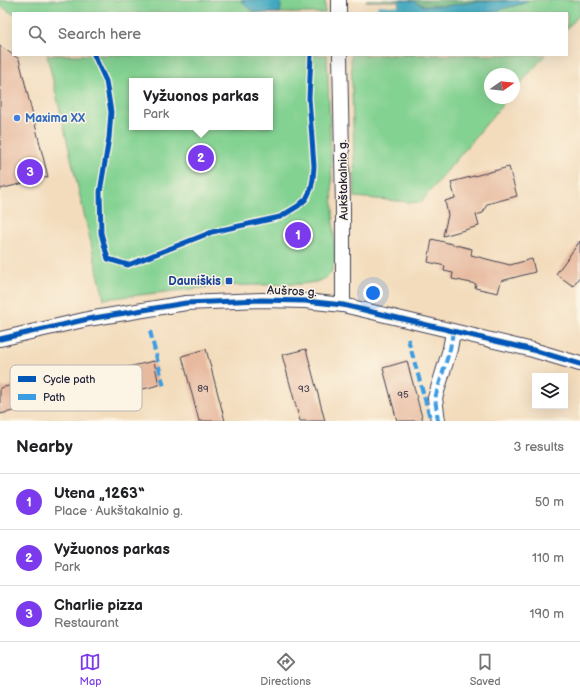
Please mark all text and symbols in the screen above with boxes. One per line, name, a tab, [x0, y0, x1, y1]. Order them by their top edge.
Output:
search box	[12, 12, 568, 56]
icon: search	[26, 23, 48, 45]
text: Search here	[58, 25, 141, 44]
north arrow	[484, 68, 520, 104]
popup	[129, 78, 273, 130]
text: Vyžuonos parkas	[143, 87, 259, 106]
text: Park	[143, 106, 169, 122]
place label: Maxima XX	[25, 111, 85, 126]
marker: Maxima XX	[12, 113, 22, 123]
street label: Aukštakalnio g.	[335, 140, 352, 220]
pin: 2	[188, 143, 214, 173]
pin: 3	[17, 157, 43, 187]
pin: 1	[285, 220, 311, 250]
place label: Dauniškis	[168, 274, 221, 289]
marker: Dauniškis	[224, 276, 234, 286]
street label: Aušros g.	[267, 283, 317, 300]
your location	[363, 283, 383, 303]
legend	[10, 365, 142, 411]
text: Cycle path	[43, 373, 95, 386]
map controls	[532, 373, 568, 409]
button: layers	[532, 373, 568, 409]
house number: 89	[197, 383, 209, 395]
house number: 93	[298, 383, 310, 395]
house number: 95	[397, 389, 409, 401]
text: Path	[43, 391, 65, 404]
text: Nearby	[16, 437, 73, 457]
text: 3 results	[513, 439, 564, 455]
text: Utena „1263“	[54, 484, 145, 503]
text: 1	[26, 494, 32, 510]
text: 50 m	[535, 494, 564, 510]
text: Place · Aukštakalnio g.	[54, 503, 183, 519]
text: Vyžuonos parkas	[54, 540, 170, 559]
text: 2	[25, 550, 33, 566]
text: 110 m	[532, 550, 564, 566]
text: Park	[54, 559, 80, 575]
text: Charlie pizza	[54, 596, 143, 615]
text: 3	[25, 606, 33, 622]
text: 190 m	[530, 606, 564, 622]
text: Restaurant	[54, 615, 119, 631]
tab: Map	[79, 651, 102, 688]
tab: Directions	[260, 651, 311, 688]
tab: Saved	[470, 651, 501, 688]

